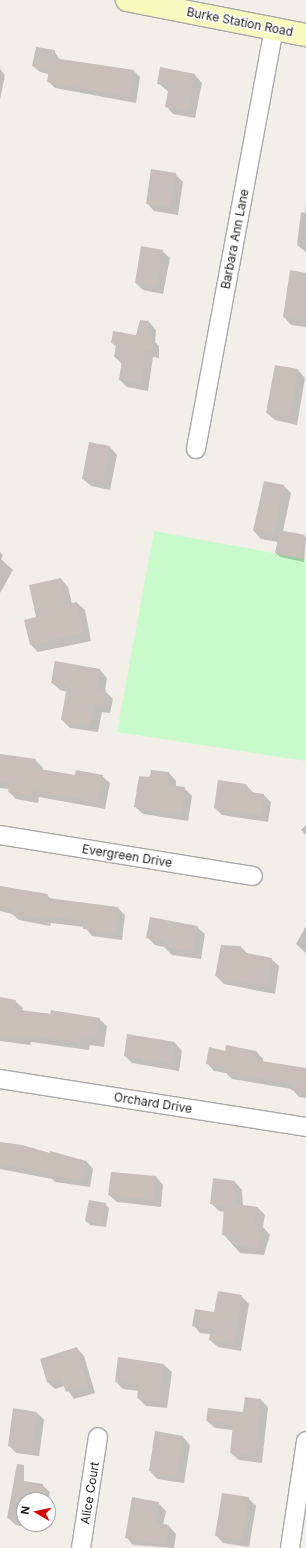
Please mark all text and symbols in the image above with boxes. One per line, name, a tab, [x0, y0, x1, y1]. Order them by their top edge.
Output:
street label: Burke Station Road	[186, 5, 294, 39]
street label: Barbara Ann Lane	[218, 188, 252, 290]
street label: Evergreen Drive	[81, 842, 173, 870]
street label: Orchard Drive	[113, 1090, 193, 1116]
street label: Alice Court	[78, 1461, 102, 1525]
north arrow	[16, 1492, 56, 1532]
text: N	[18, 1505, 33, 1516]

